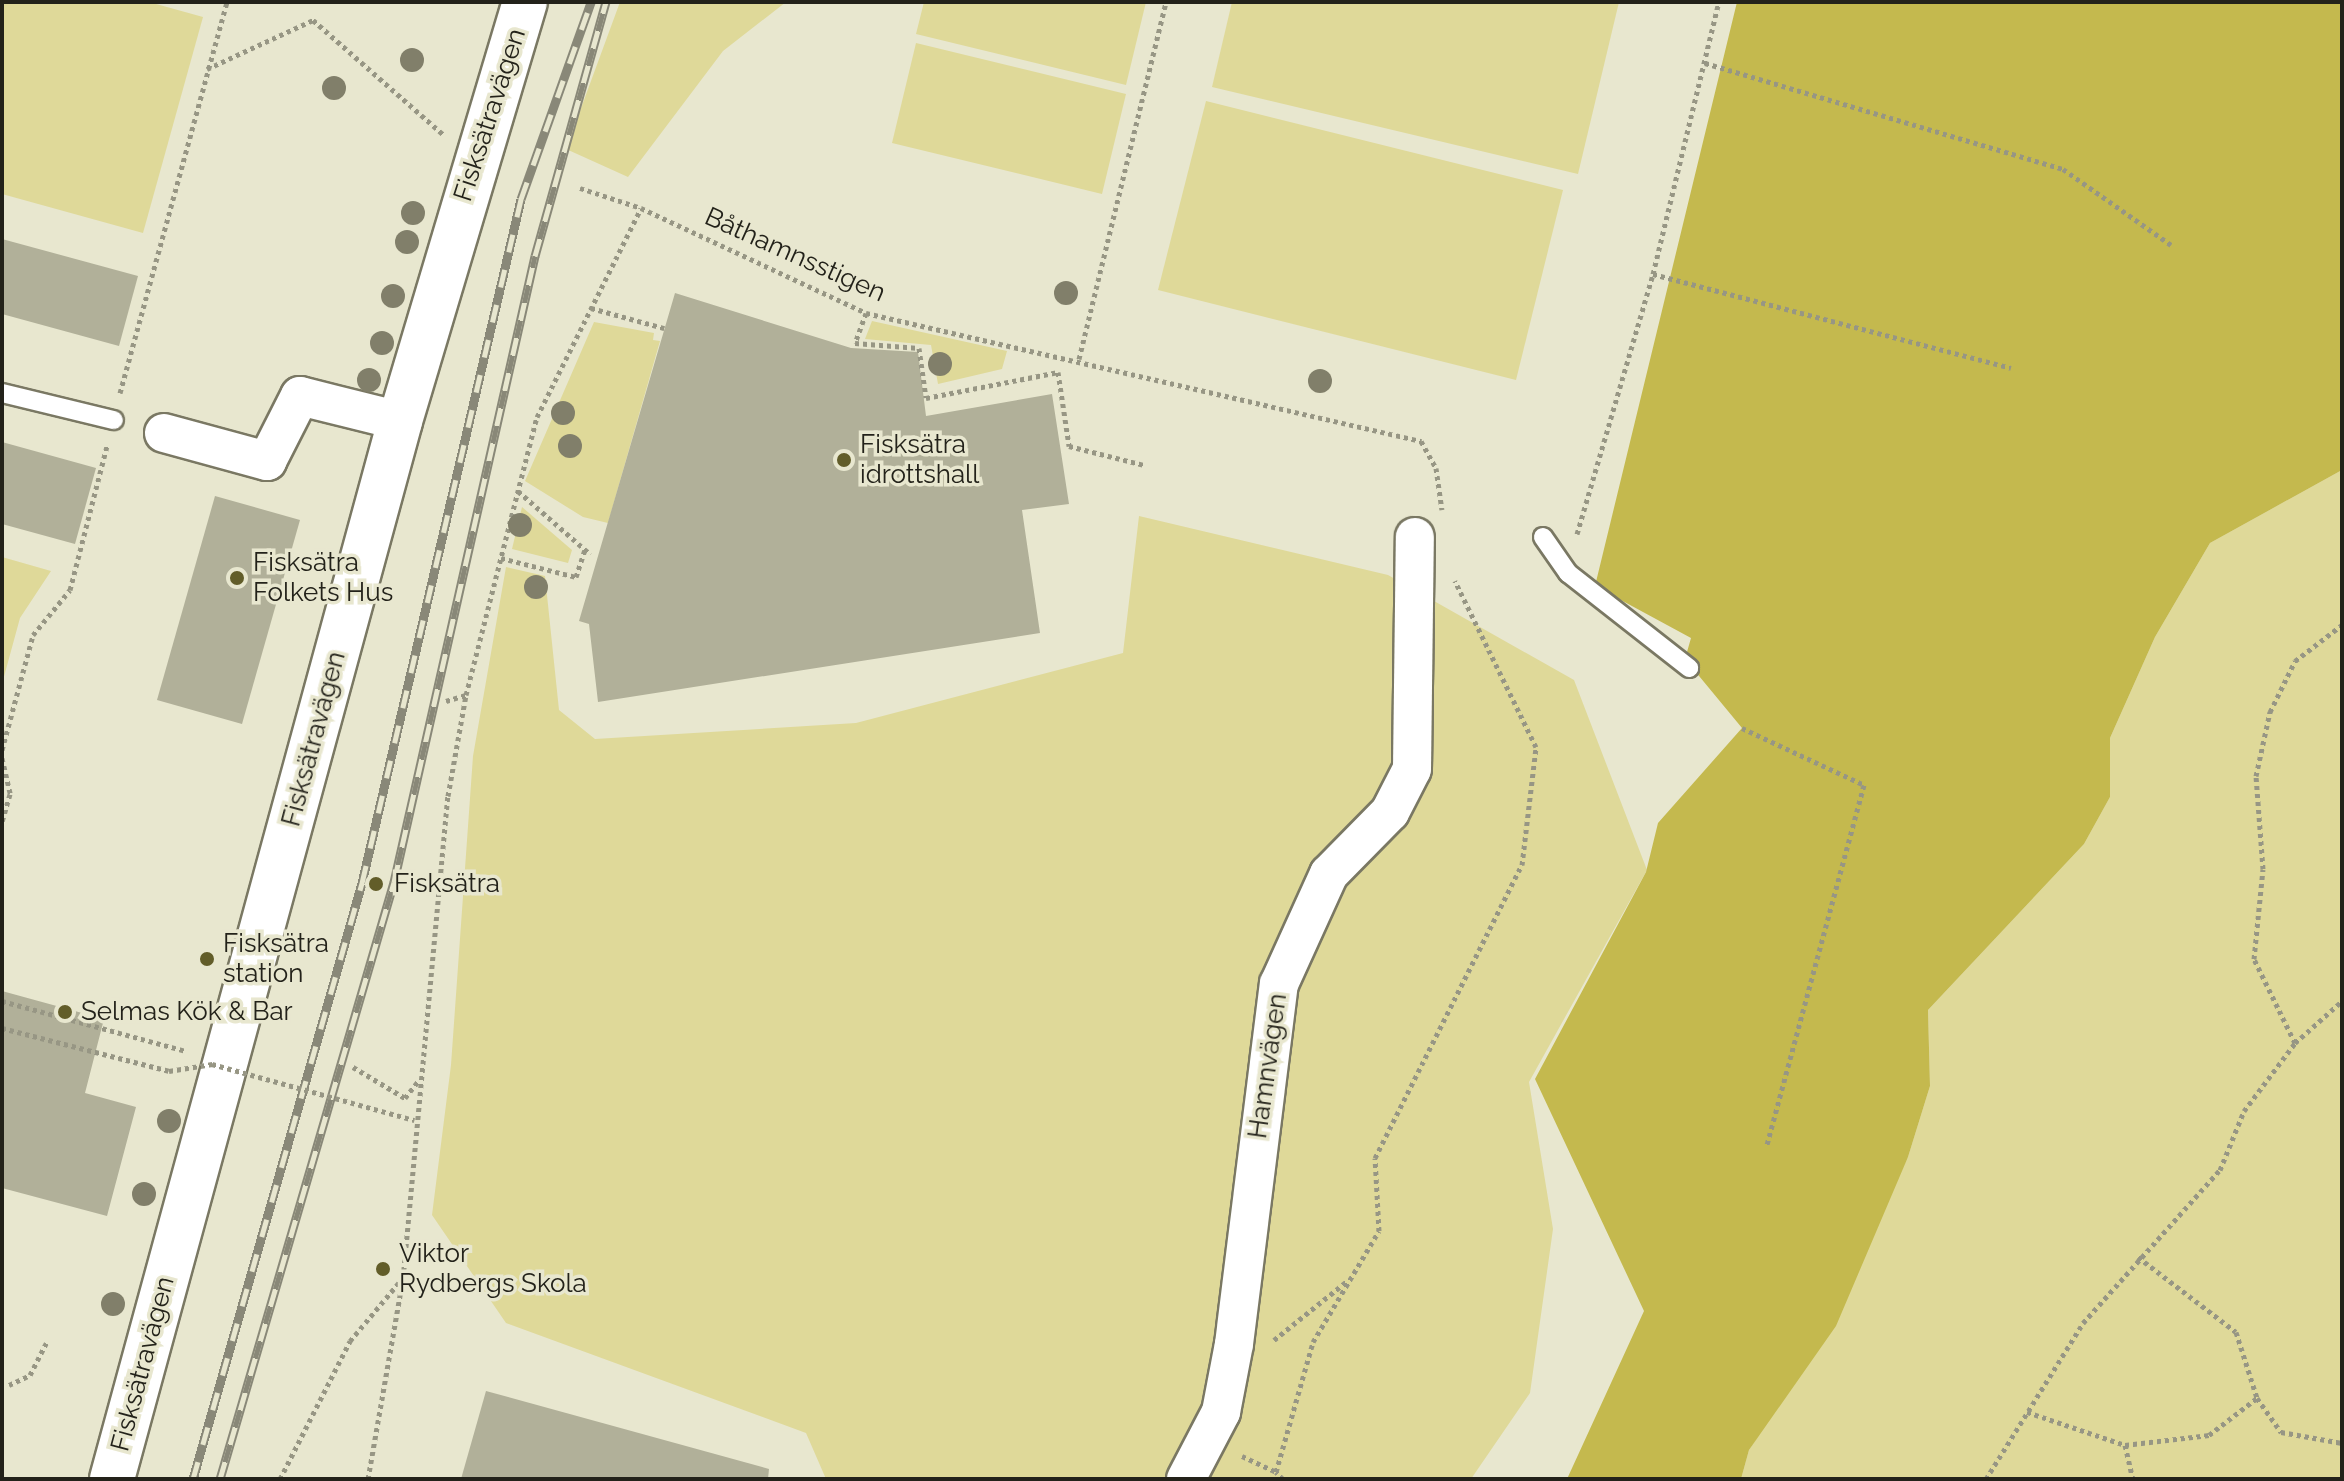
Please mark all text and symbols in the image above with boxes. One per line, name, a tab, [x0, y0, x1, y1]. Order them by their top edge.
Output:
street label: Fisksätravägen	[447, 25, 533, 205]
street label: Båthamnsstigen	[700, 201, 890, 309]
place label: Fisksätra idrottshall	[860, 429, 979, 490]
marker: Fisksätra idrottshall	[835, 451, 853, 469]
place label: Fisksätra Folkets Hus	[253, 547, 393, 608]
marker: Fisksätra Folkets Hus	[228, 569, 246, 587]
street label: Fisksätravägen	[276, 648, 352, 830]
place label: Fisksätra	[394, 868, 500, 900]
marker: Fisksätra	[365, 873, 387, 895]
place label: Fisksätra station	[223, 928, 329, 990]
marker: Fisksätra station	[198, 950, 216, 968]
street label: Hamnvägen	[1242, 991, 1294, 1141]
place label: Selmas Kök & Bar	[81, 996, 293, 1028]
marker: Selmas Kök & Bar	[56, 1003, 74, 1021]
place label: Viktor Rydbergs Skola	[399, 1238, 587, 1300]
marker: Viktor Rydbergs Skola	[374, 1260, 392, 1278]
street label: Fisksätravägen	[105, 1273, 181, 1455]

